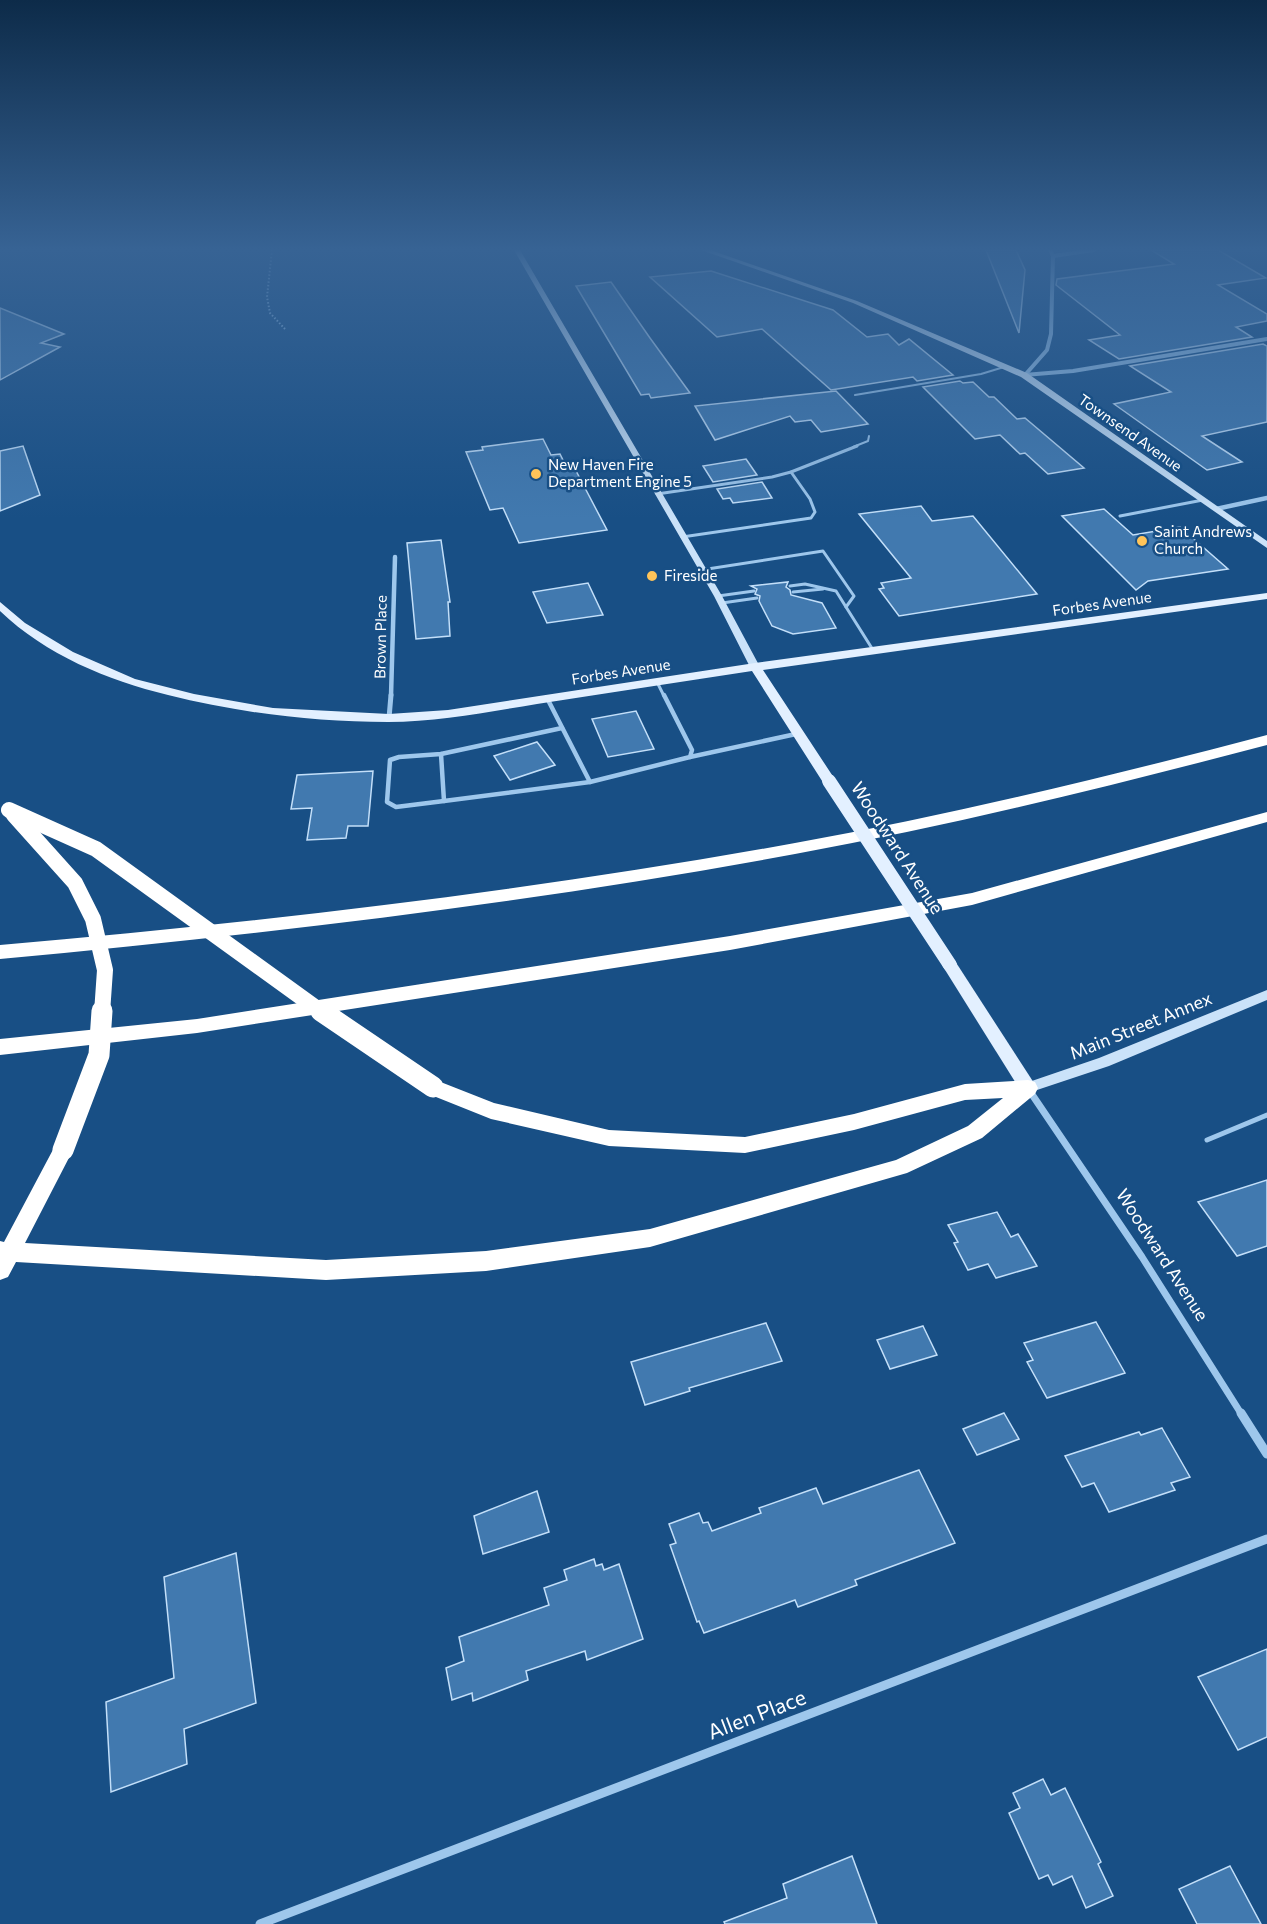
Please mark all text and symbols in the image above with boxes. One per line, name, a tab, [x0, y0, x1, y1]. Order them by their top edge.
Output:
street label: Townsend Avenue	[1075, 390, 1186, 475]
place label: New Haven Fire Department Engine 5	[548, 455, 692, 490]
marker: New Haven Fire Department Engine 5	[529, 467, 543, 481]
place label: Saint Andrews Church	[1154, 522, 1252, 557]
marker: Saint Andrews Church	[1135, 534, 1149, 548]
place label: Fireside	[664, 566, 717, 584]
marker: Fireside	[645, 569, 659, 583]
street label: Forbes Avenue	[1051, 587, 1153, 619]
street label: Brown Place	[370, 595, 390, 679]
street label: Forbes Avenue	[570, 654, 672, 688]
street label: Woodward Avenue	[847, 777, 949, 918]
street label: Main Street Annex	[1066, 986, 1215, 1064]
street label: Woodward Avenue	[1112, 1184, 1214, 1325]
street label: Allen Place	[704, 1683, 809, 1744]

